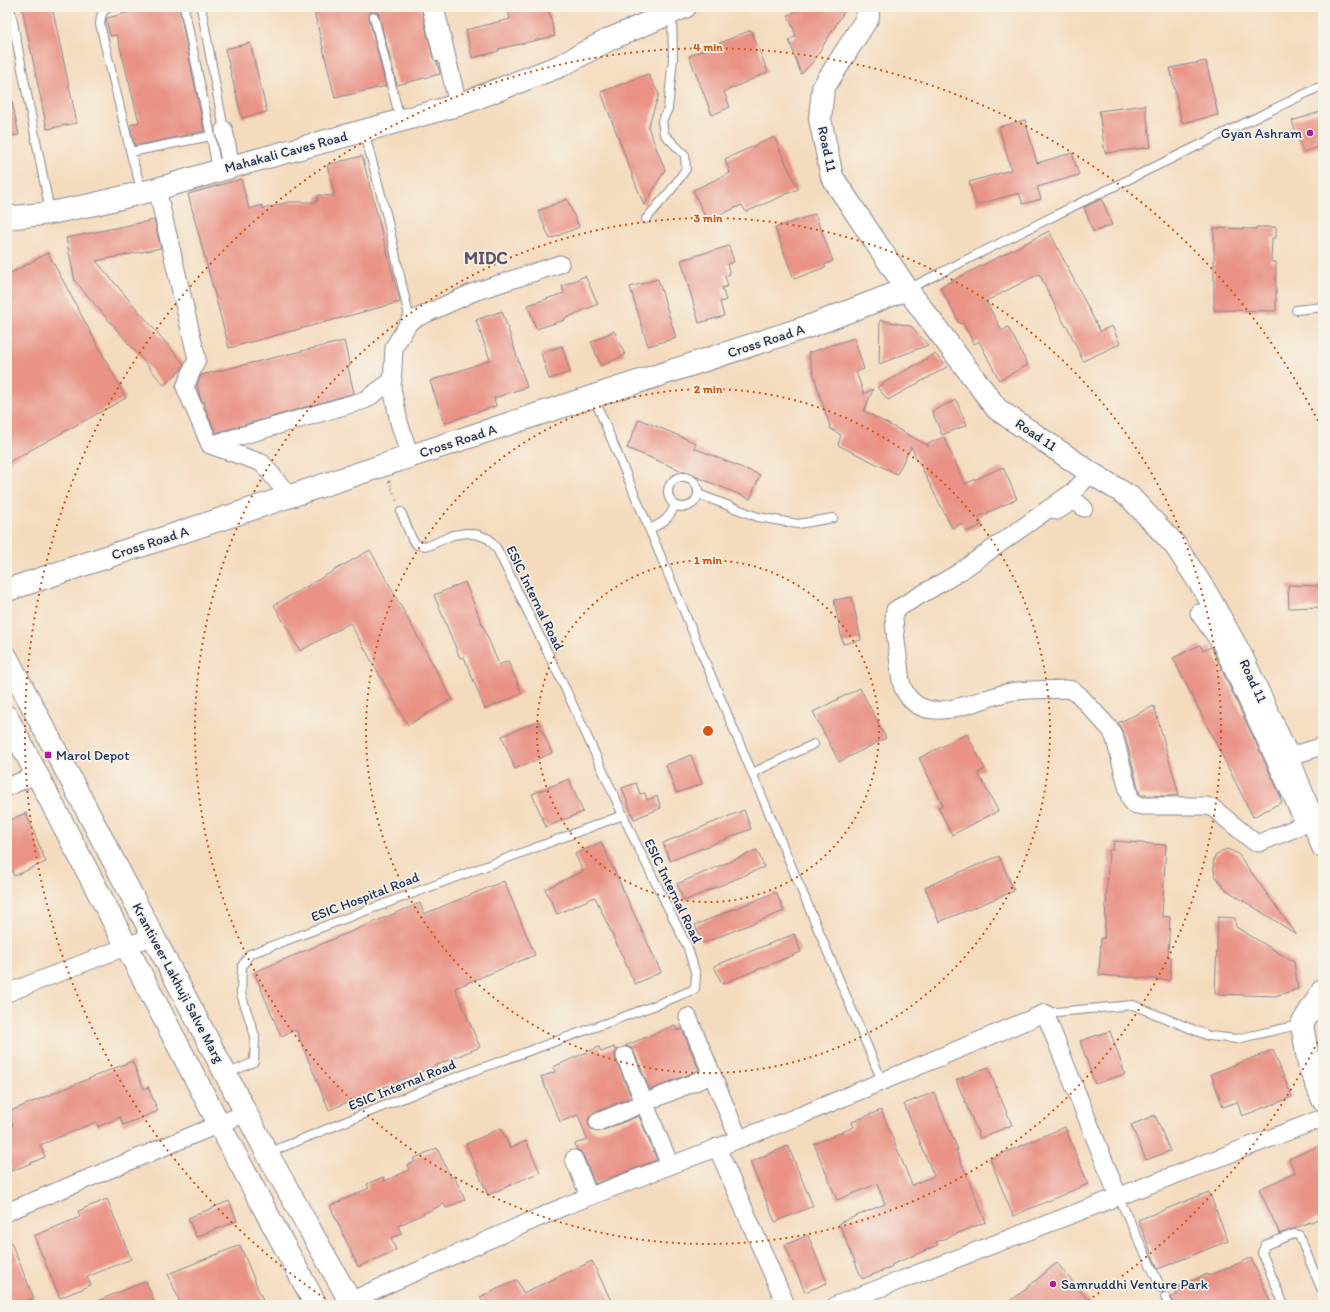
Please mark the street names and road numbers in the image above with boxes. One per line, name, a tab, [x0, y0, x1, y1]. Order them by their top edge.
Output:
street label: Road 11	[814, 125, 840, 174]
street label: Mahakali Caves Road	[223, 127, 350, 177]
street label: Cross Road A	[725, 321, 807, 361]
street label: Road 11	[1012, 415, 1060, 455]
street label: Cross Road A	[417, 421, 499, 461]
street label: Cross Road A	[109, 523, 191, 563]
street label: ESIC Internal Road	[502, 543, 568, 653]
street label: Road 11	[1236, 656, 1271, 706]
street label: ESIC Internal Road	[640, 836, 706, 946]
street label: ESIC Hospital Road	[308, 868, 422, 925]
street label: Krantiveer Lakhuji Salve Marg	[128, 900, 228, 1067]
street label: ESIC Internal Road	[346, 1056, 459, 1114]

